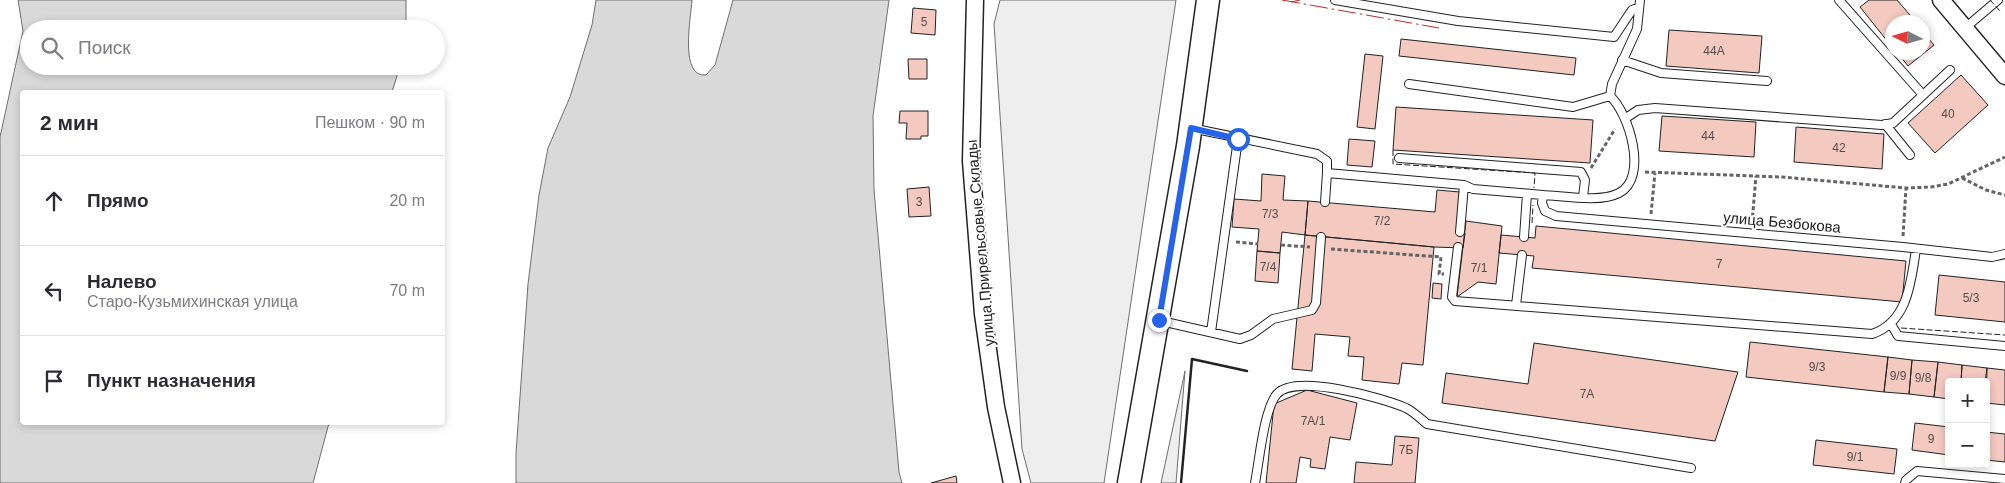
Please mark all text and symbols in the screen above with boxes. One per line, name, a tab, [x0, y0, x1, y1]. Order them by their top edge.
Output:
house number: 5	[921, 15, 928, 29]
north arrow	[1885, 15, 1930, 60]
search box	[20, 20, 445, 75]
icon: search	[38, 34, 66, 62]
text: Поиск	[78, 37, 131, 58]
house number: 44А	[1703, 44, 1725, 58]
house number: 40	[1941, 107, 1955, 121]
text: 2 мин	[40, 111, 99, 134]
text: Пешком · 90 m	[315, 114, 425, 131]
route start	[1227, 128, 1250, 151]
house number: 44	[1701, 129, 1715, 143]
street label: улица Прирельсовые Склады	[963, 139, 997, 347]
house number: 42	[1832, 141, 1846, 155]
icon: ahead	[40, 187, 68, 215]
text: Прямо	[87, 190, 149, 211]
text: 20 m	[389, 192, 425, 209]
house number: 3	[916, 195, 923, 209]
house number: 7/3	[1262, 207, 1279, 221]
street label: улица Безбокова	[1722, 208, 1842, 236]
house number: 7/2	[1374, 214, 1391, 228]
house number: 7	[1716, 257, 1723, 271]
house number: 7/4	[1260, 260, 1277, 274]
house number: 7/1	[1471, 261, 1488, 275]
text: Налево	[87, 271, 157, 292]
icon: left	[40, 277, 68, 305]
text: 70 m	[389, 282, 425, 299]
house number: 5/3	[1963, 291, 1980, 305]
text: Старо-Кузьмихинская улица	[87, 293, 298, 310]
route end	[1148, 309, 1171, 332]
house number: 9/3	[1809, 360, 1826, 374]
icon: arrive	[40, 367, 68, 395]
house number: 9/9	[1890, 369, 1907, 383]
text: Пункт назначения	[87, 370, 256, 391]
house number: 9/8	[1915, 371, 1932, 385]
map controls	[1945, 378, 1990, 468]
button: +	[1945, 378, 1990, 423]
house number: 7А	[1580, 387, 1594, 401]
house number: 7А/1	[1301, 414, 1326, 428]
button: −	[1945, 423, 1990, 468]
house number: 9	[1928, 432, 1935, 446]
house number: 7Б	[1399, 443, 1413, 457]
house number: 9/1	[1847, 450, 1864, 464]

